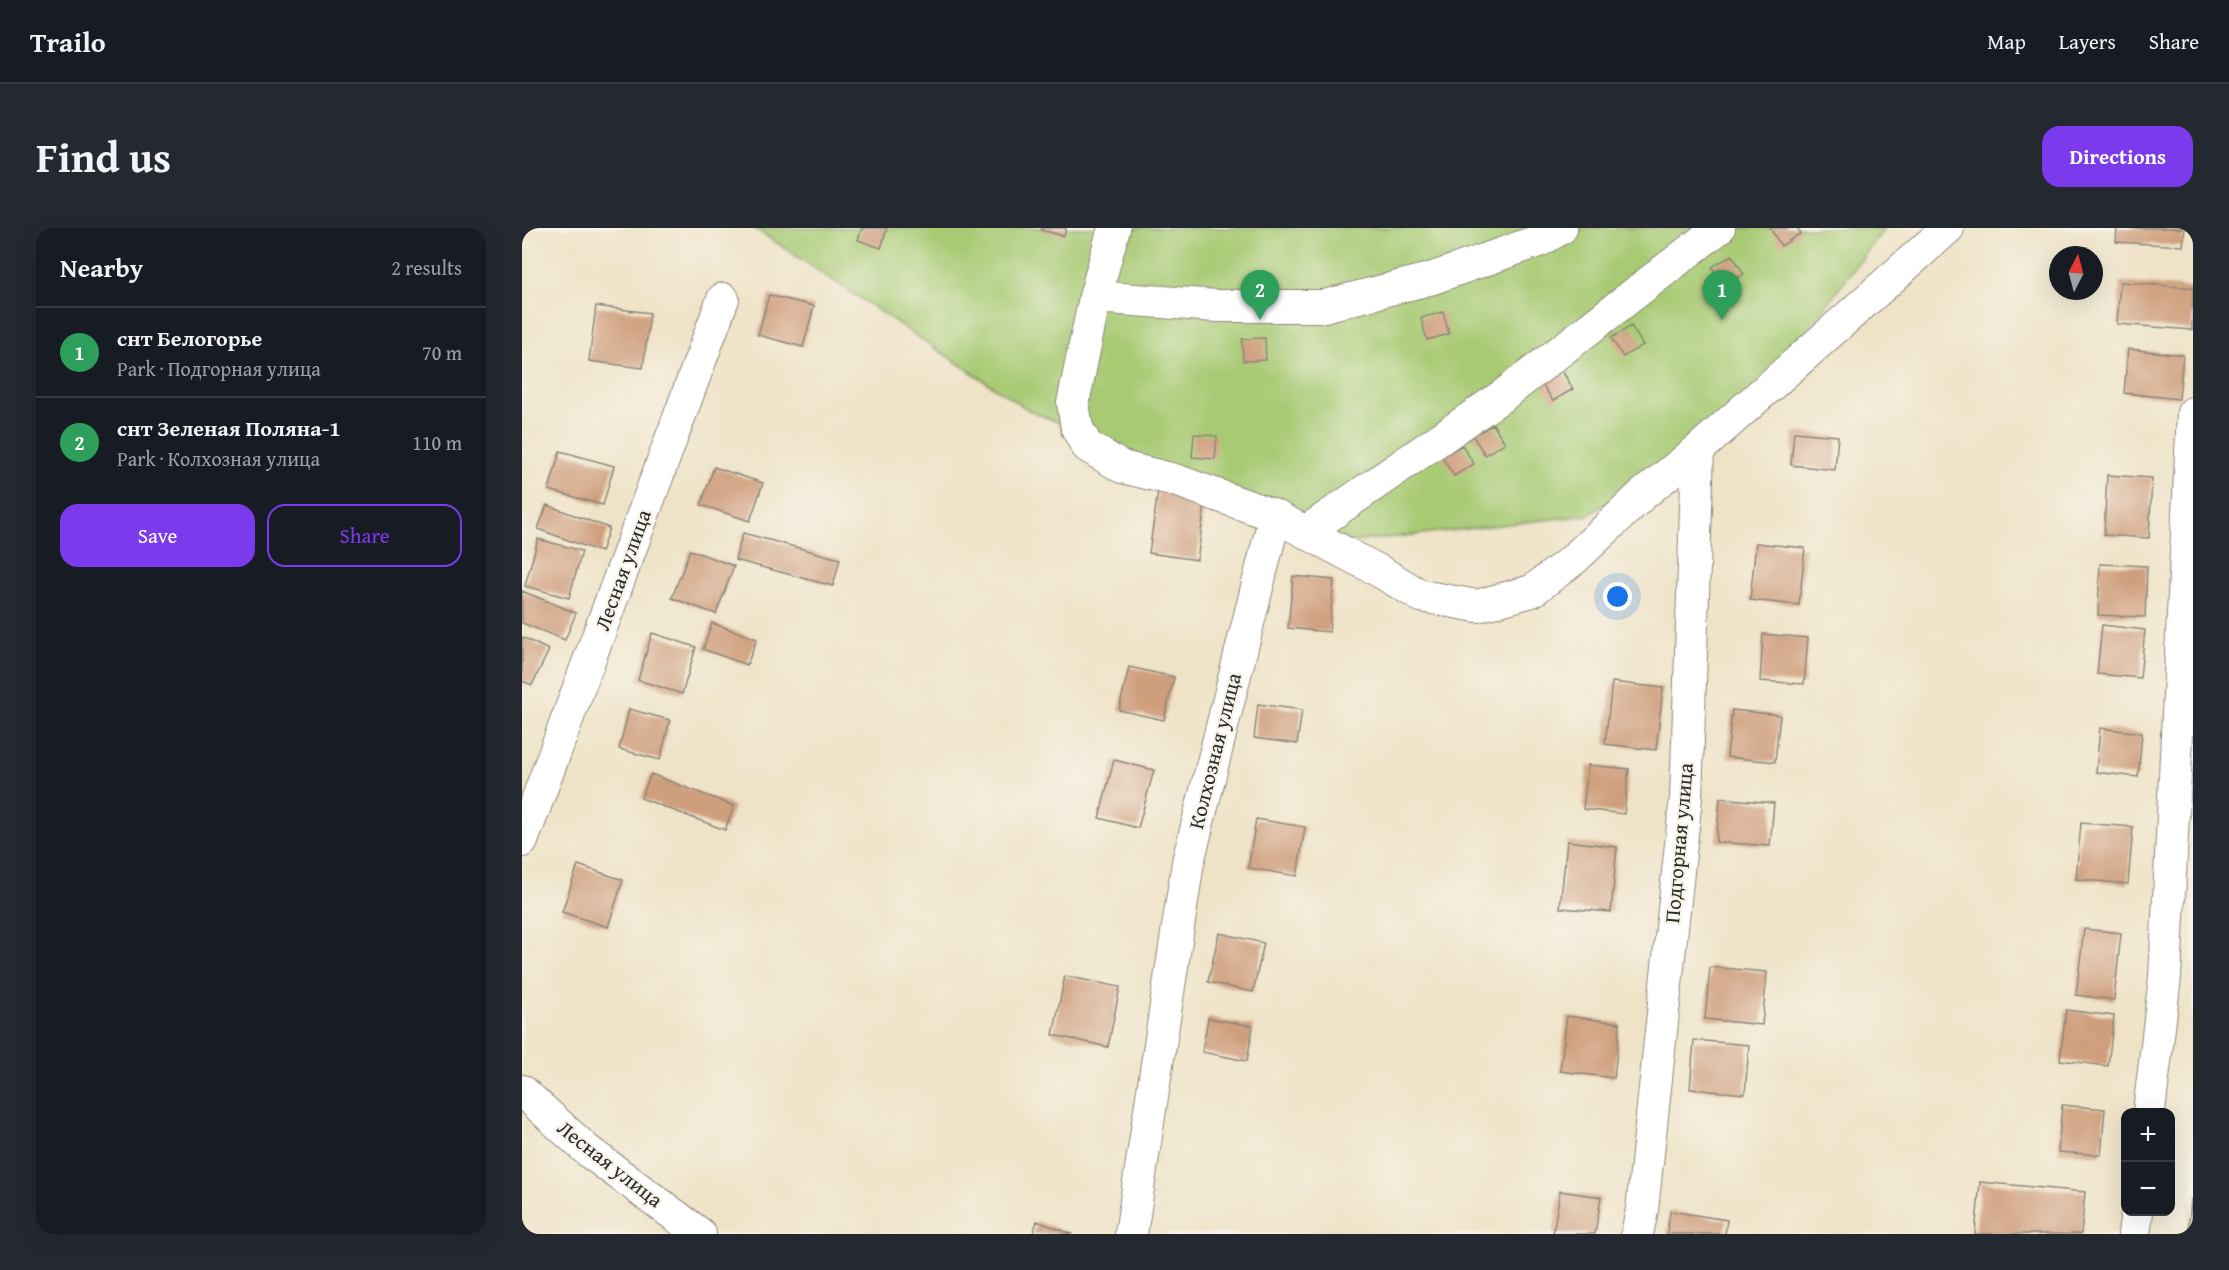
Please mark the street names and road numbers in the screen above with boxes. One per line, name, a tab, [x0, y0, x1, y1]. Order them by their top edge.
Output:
street label: Лесная улица	[586, 505, 659, 635]
street label: Колхозная улица	[1180, 670, 1249, 832]
street label: Подгорная улица	[1656, 762, 1701, 924]
street label: Лесная улица	[551, 1112, 670, 1215]

